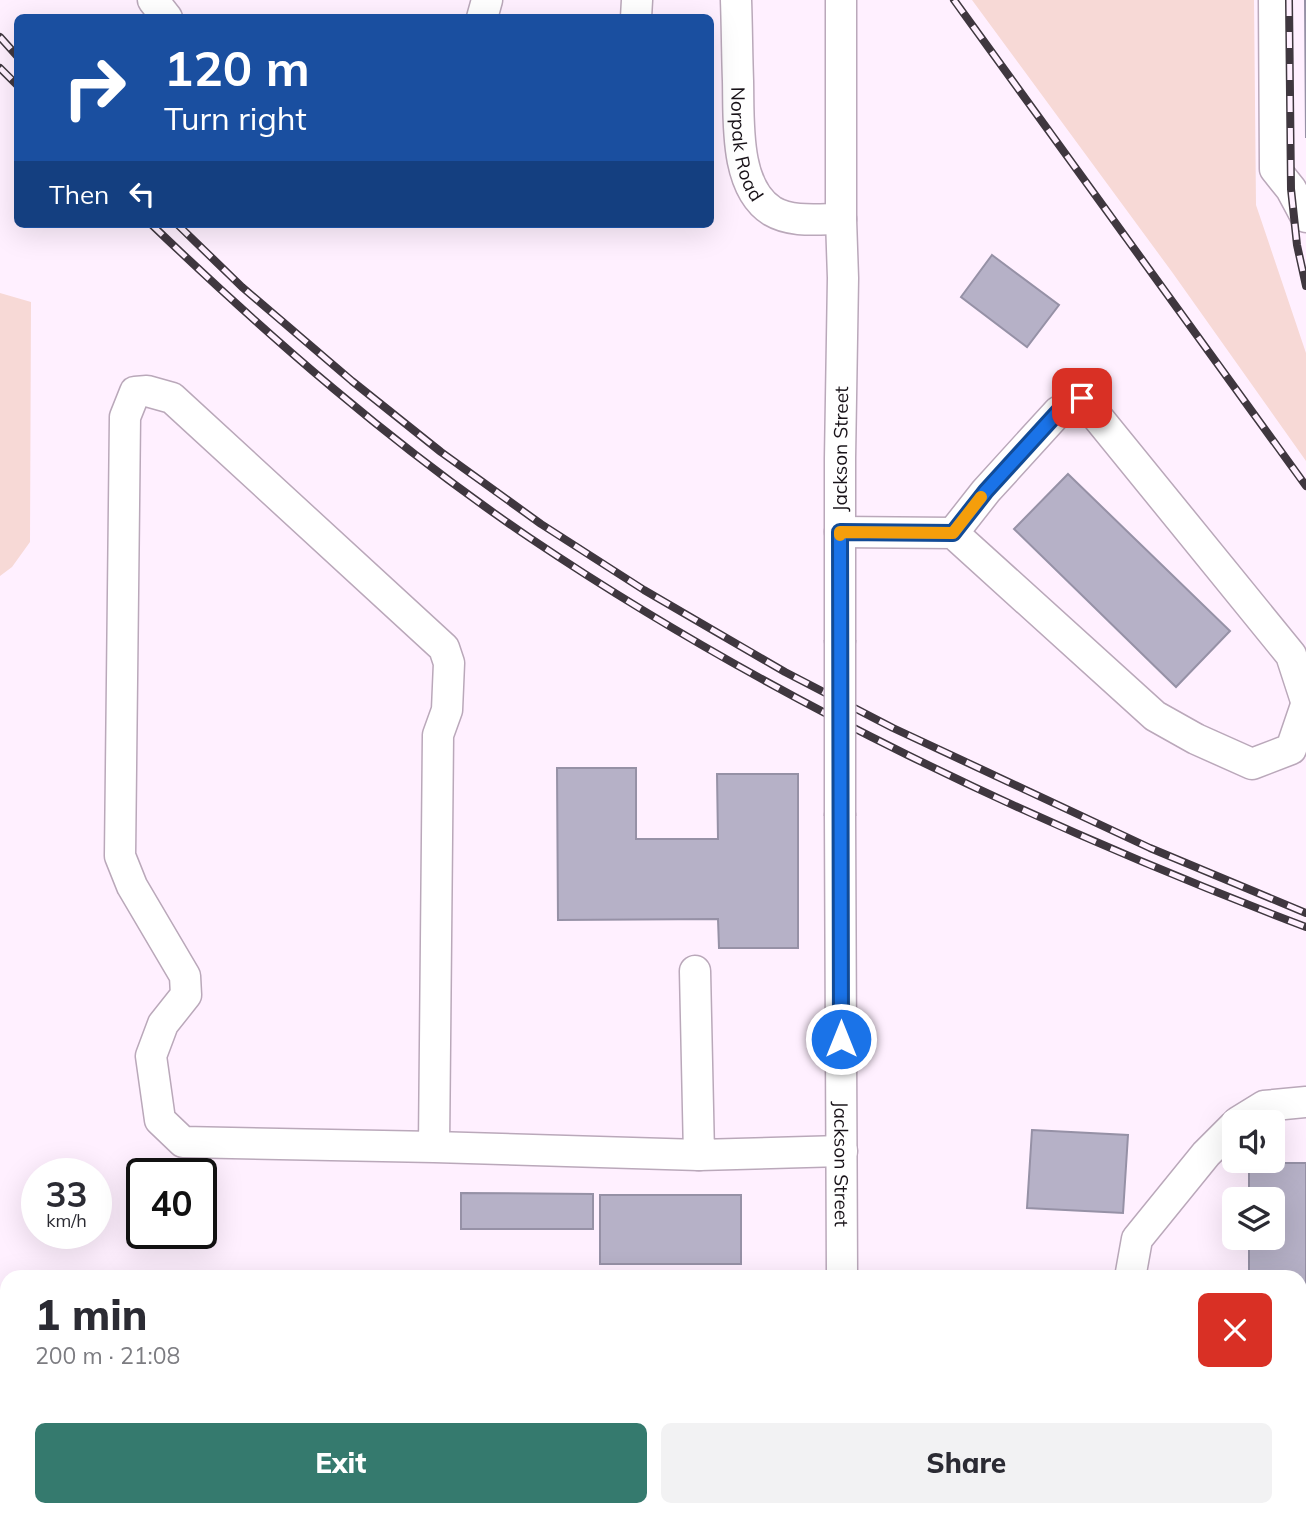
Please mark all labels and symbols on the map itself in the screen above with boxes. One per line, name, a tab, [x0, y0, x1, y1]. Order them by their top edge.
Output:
street label: Norpak Road	[726, 87, 769, 206]
pin	[1052, 368, 1112, 428]
street label: Jackson Street	[828, 386, 853, 512]
position arrow	[804, 1002, 878, 1076]
street label: Jackson Street	[829, 1101, 854, 1227]
speed limit sign: 40	[126, 1158, 217, 1249]

